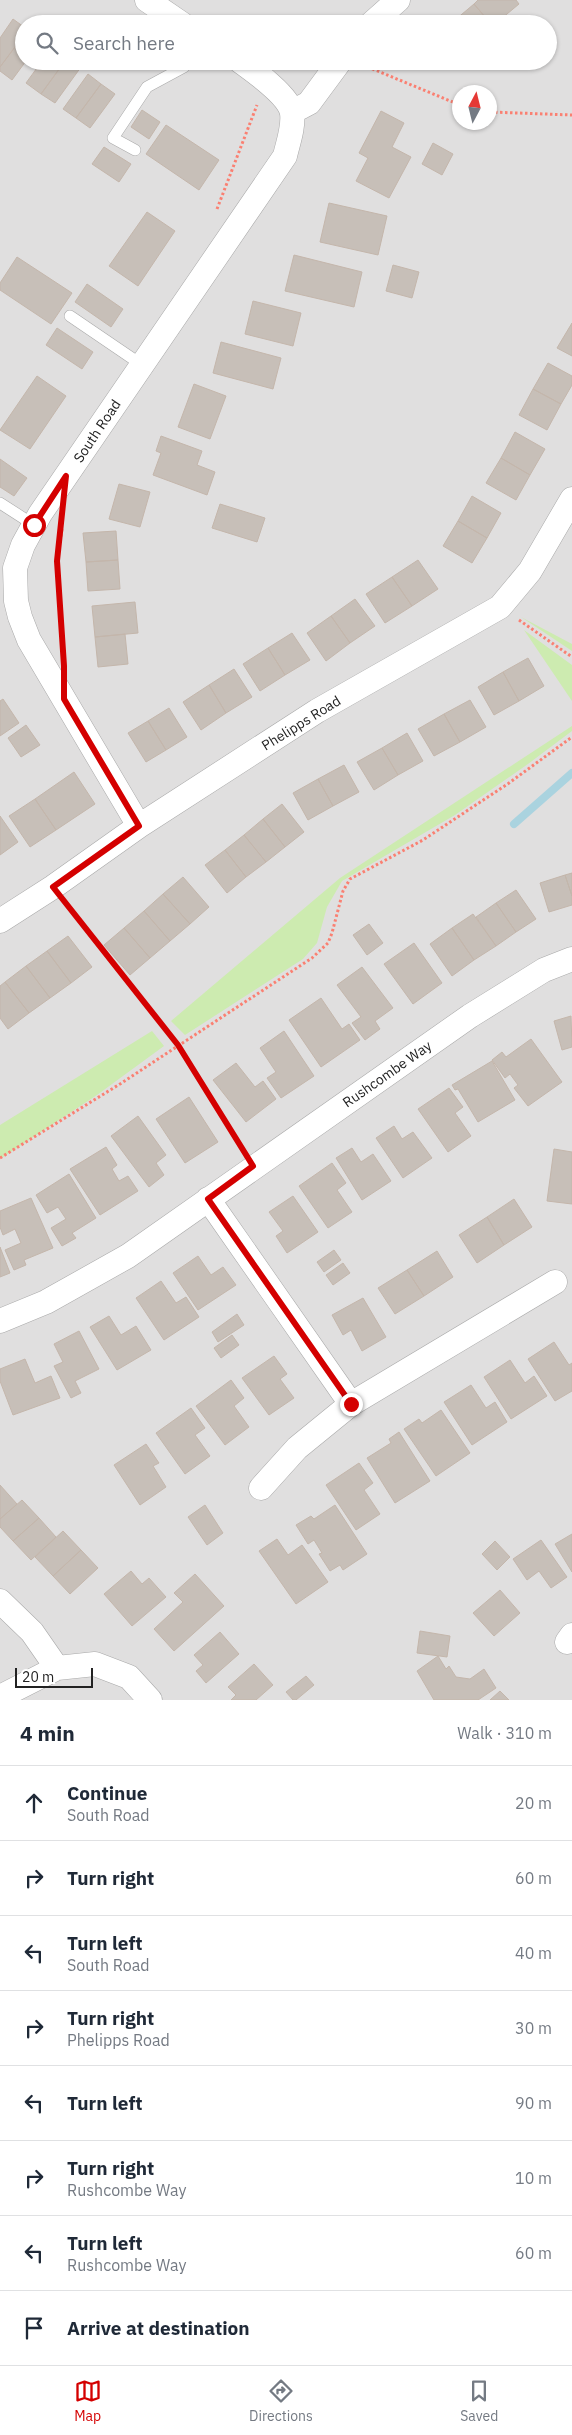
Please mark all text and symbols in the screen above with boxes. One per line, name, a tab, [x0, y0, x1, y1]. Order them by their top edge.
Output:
search box	[15, 15, 557, 70]
icon: search	[33, 29, 61, 57]
text: Search here	[73, 31, 175, 55]
north arrow	[452, 85, 497, 130]
street label: South Road	[69, 396, 125, 466]
route start	[23, 514, 46, 537]
street label: Phelipps Road	[258, 692, 344, 754]
street label: Rushcombe Way	[339, 1037, 435, 1111]
route end	[340, 1393, 363, 1416]
scale bar	[15, 1665, 92, 1688]
text: 20 m	[22, 1668, 54, 1686]
text: 4 min	[20, 1719, 75, 1747]
text: Walk · 310 m	[457, 1723, 552, 1743]
text: Continue	[67, 1781, 147, 1805]
icon: ahead	[20, 1789, 48, 1817]
text: 20 m	[515, 1793, 552, 1813]
text: South Road	[67, 1805, 150, 1825]
icon: right	[20, 1864, 48, 1892]
text: Turn right	[67, 1866, 154, 1890]
text: 60 m	[515, 1868, 552, 1888]
text: Turn left	[67, 1931, 143, 1955]
icon: left	[20, 1939, 48, 1967]
text: 40 m	[515, 1943, 552, 1963]
text: South Road	[67, 1955, 150, 1975]
text: Turn right	[67, 2006, 154, 2030]
icon: right	[20, 2014, 48, 2042]
text: 30 m	[515, 2018, 552, 2038]
text: Phelipps Road	[67, 2030, 170, 2050]
icon: left	[20, 2089, 48, 2117]
text: Turn left	[67, 2091, 143, 2115]
text: 90 m	[515, 2093, 552, 2113]
text: Turn right	[67, 2156, 154, 2180]
icon: right	[20, 2164, 48, 2192]
text: 10 m	[515, 2168, 552, 2188]
text: Rushcombe Way	[67, 2180, 186, 2200]
text: Turn left	[67, 2231, 143, 2255]
icon: left	[20, 2239, 48, 2267]
text: 60 m	[515, 2243, 552, 2263]
text: Rushcombe Way	[67, 2255, 186, 2275]
icon: arrive	[20, 2314, 48, 2342]
text: Arrive at destination	[67, 2316, 250, 2340]
tab: Map	[74, 2377, 102, 2425]
tab: Directions	[249, 2377, 313, 2425]
tab: Saved	[460, 2377, 498, 2425]

